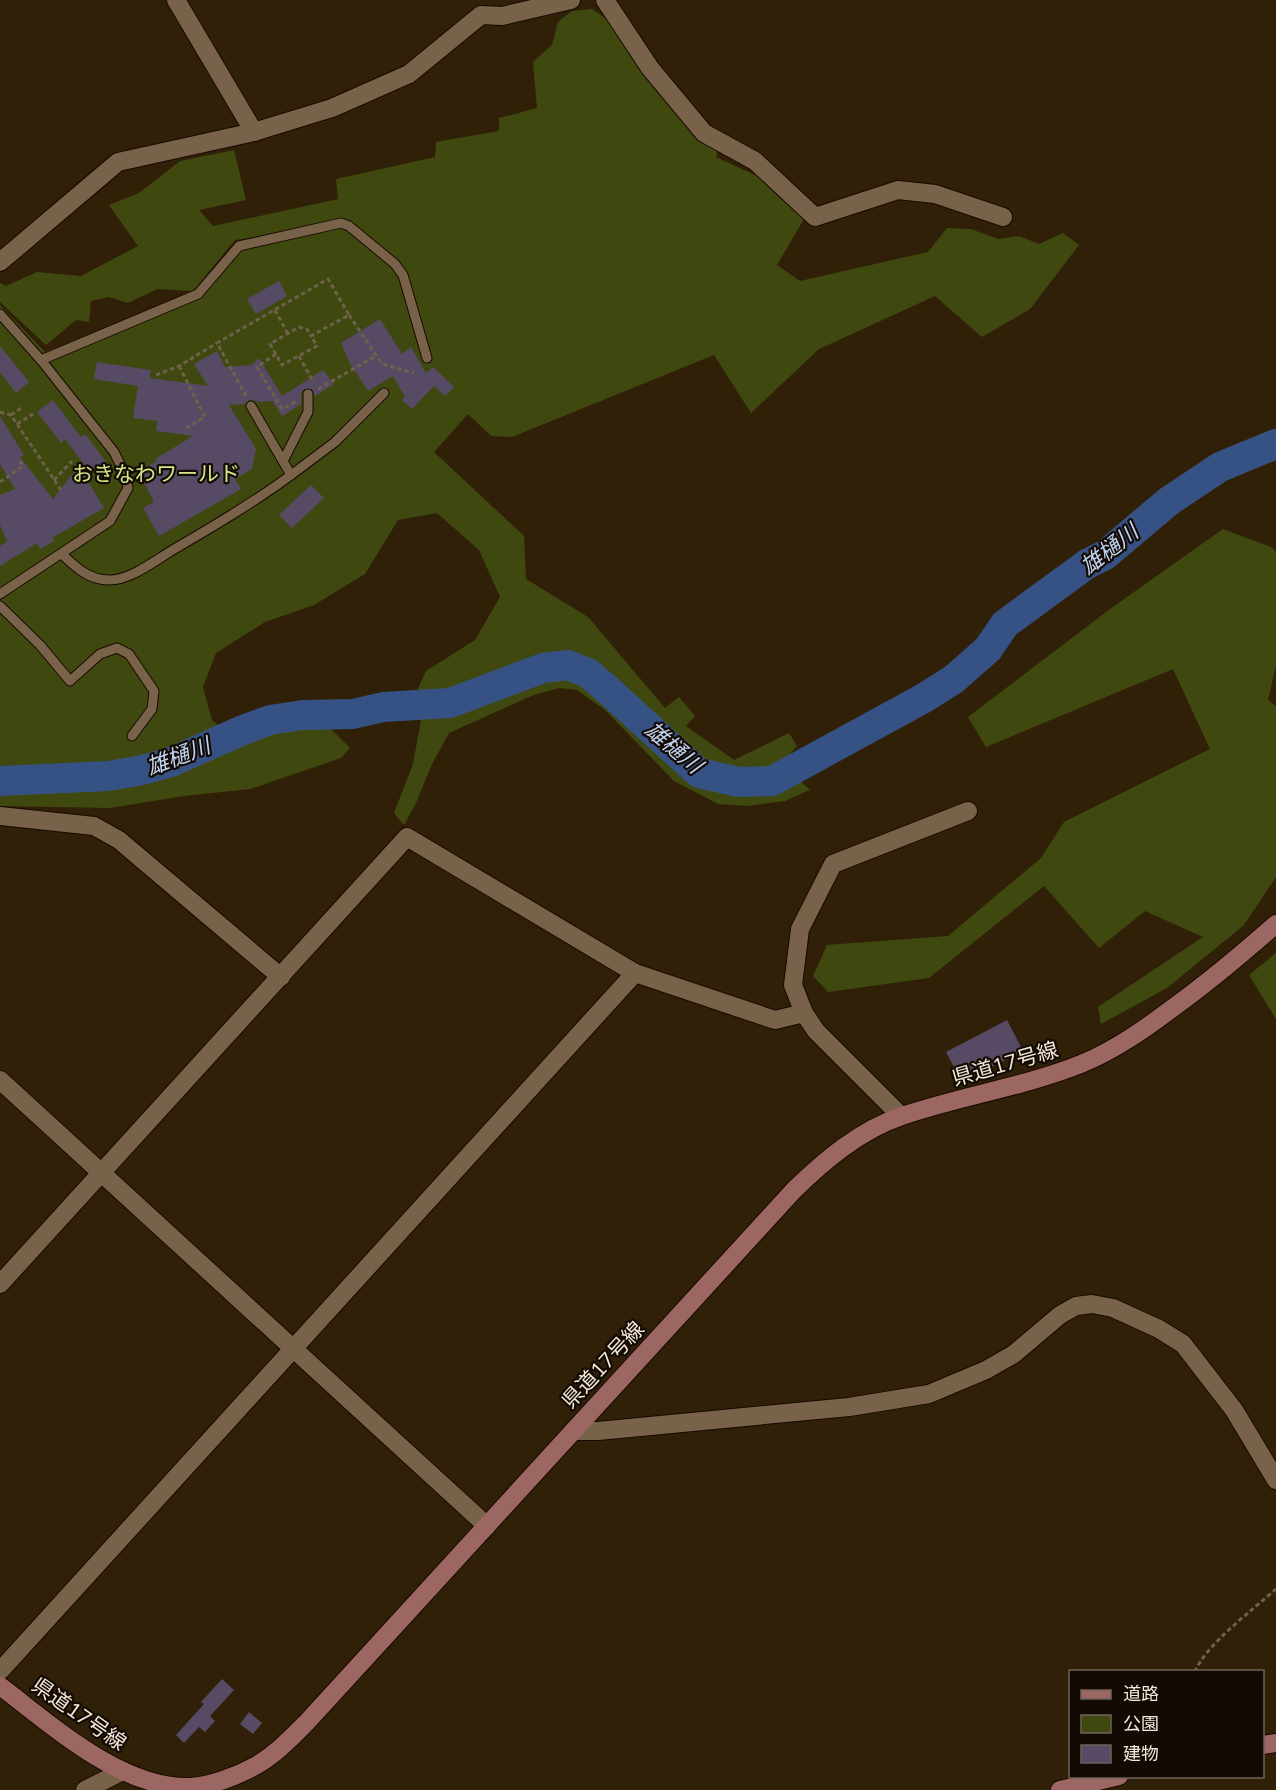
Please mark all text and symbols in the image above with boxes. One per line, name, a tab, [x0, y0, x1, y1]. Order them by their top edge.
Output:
park label: おきなわワールド	[72, 460, 240, 486]
water label: 雄樋川	[1074, 516, 1145, 580]
water label: 雄樋川	[640, 715, 710, 780]
water label: 雄樋川	[142, 730, 216, 781]
street label: 県道17号線	[949, 1035, 1061, 1091]
street label: 県道17号線	[556, 1316, 649, 1413]
legend	[1069, 1670, 1264, 1778]
street label: 県道17号線	[27, 1671, 132, 1755]
text: 道路	[1123, 1682, 1159, 1705]
text: 公園	[1123, 1712, 1159, 1735]
text: 建物	[1123, 1742, 1159, 1765]

